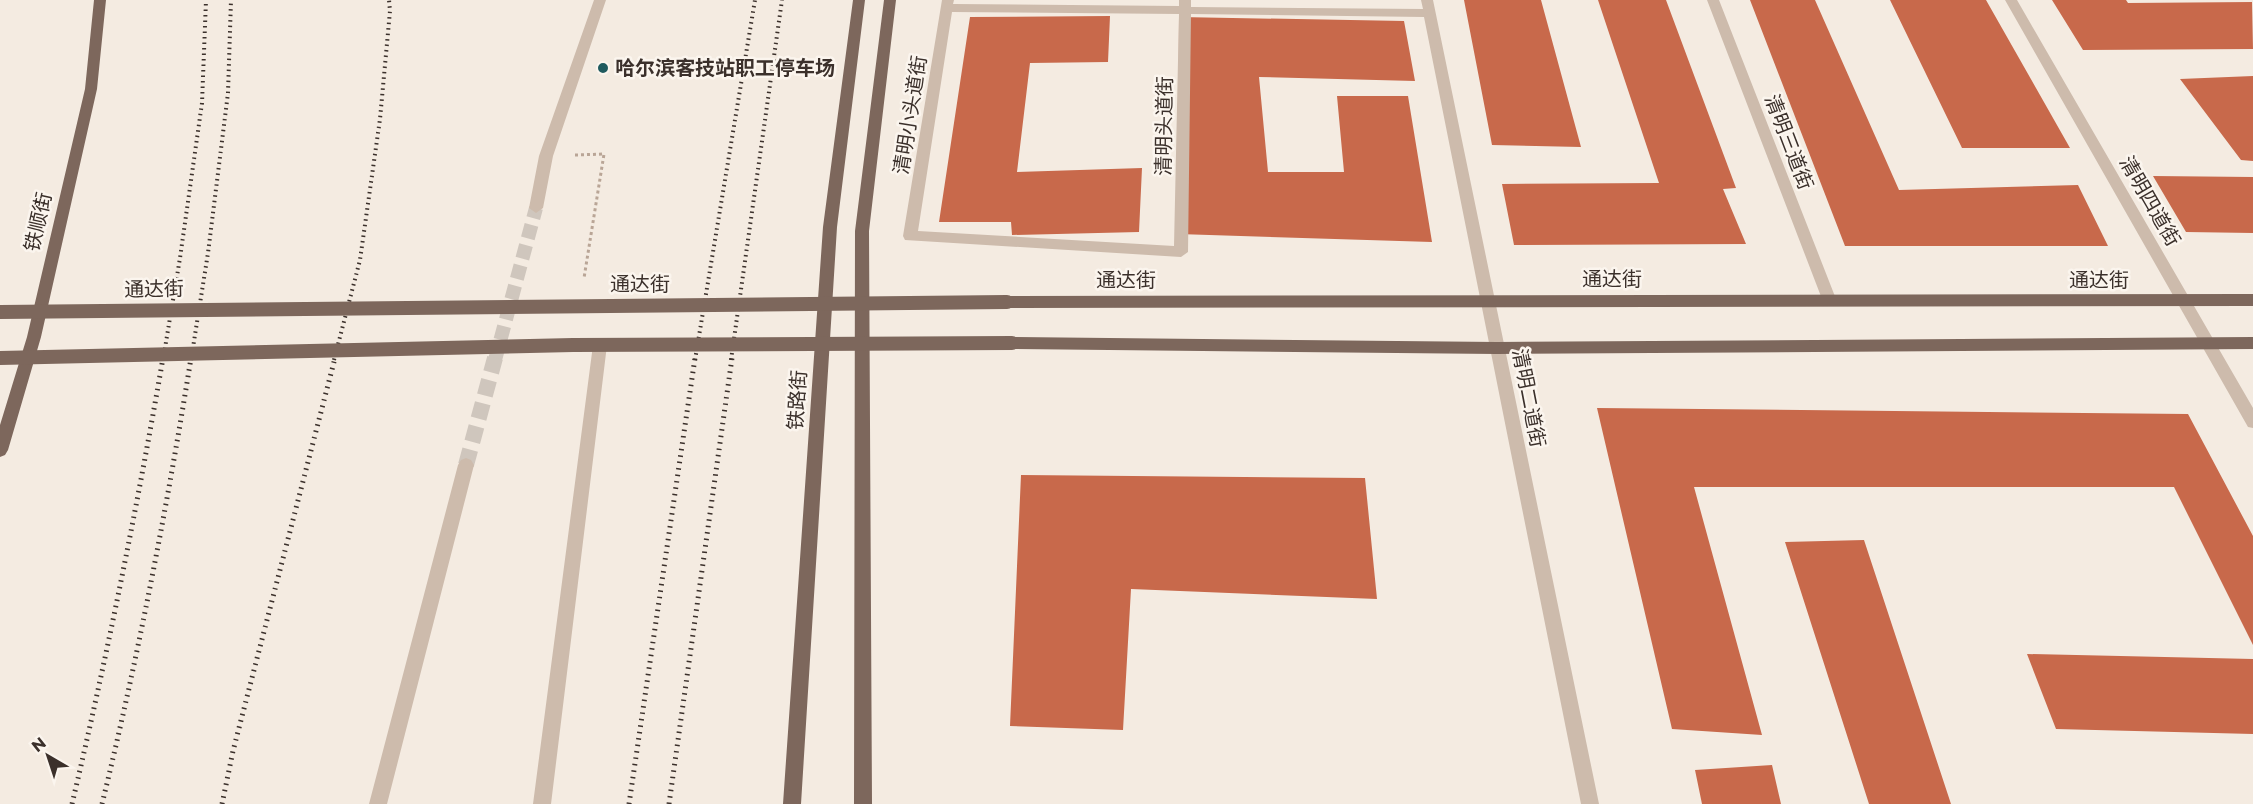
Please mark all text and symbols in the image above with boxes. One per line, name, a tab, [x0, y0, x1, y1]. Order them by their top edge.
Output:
street label: 清明小头道街	[889, 54, 931, 176]
place label: 哈尔滨客技站职工停车场	[615, 56, 835, 80]
marker: 哈尔滨客技站职工停车场	[596, 61, 610, 75]
street label: 清明头道街	[1151, 76, 1177, 176]
street label: 清明三道街	[1760, 91, 1818, 193]
street label: 清明四道街	[2115, 152, 2185, 250]
street label: 铁顺街	[20, 190, 56, 254]
street label: 通达街	[1582, 267, 1642, 291]
street label: 通达街	[1096, 268, 1156, 292]
street label: 通达街	[2069, 268, 2129, 292]
street label: 通达街	[610, 272, 670, 296]
street label: 通达街	[124, 276, 184, 302]
street label: 清明二道街	[1508, 347, 1550, 449]
street label: 铁路街	[783, 369, 811, 431]
north arrow	[18, 726, 78, 786]
text: N	[28, 733, 50, 756]

